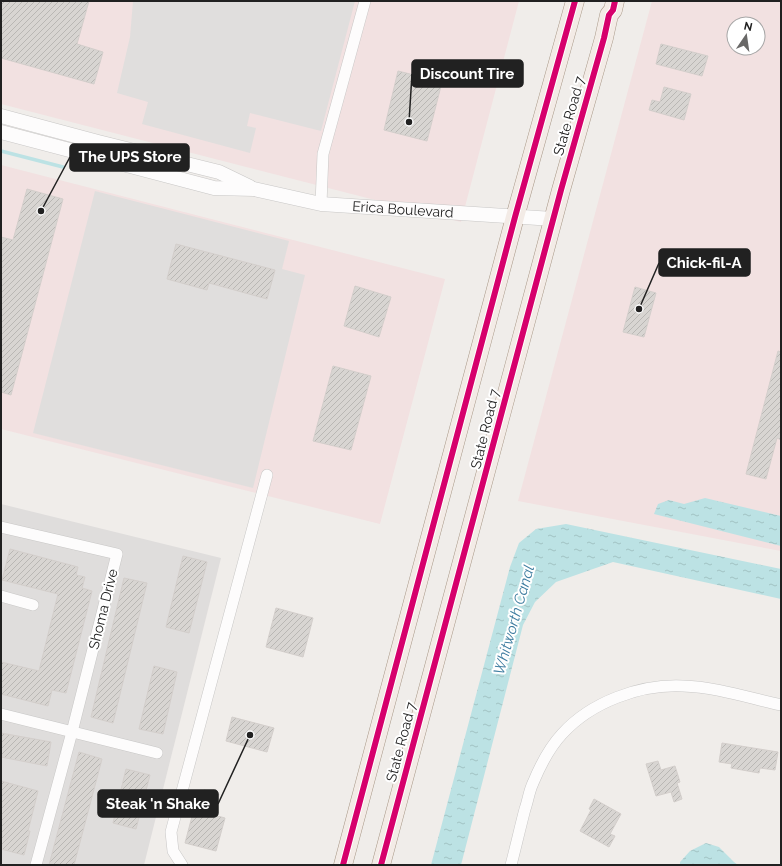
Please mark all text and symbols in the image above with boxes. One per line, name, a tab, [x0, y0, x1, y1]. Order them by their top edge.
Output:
north arrow	[726, 16, 766, 56]
text: N	[743, 19, 754, 34]
callout: Discount Tire	[412, 60, 523, 87]
text: Discount Tire	[420, 65, 514, 83]
street label: State Road 7	[550, 74, 588, 157]
callout: The UPS Store	[70, 144, 189, 171]
text: The UPS Store	[79, 148, 181, 166]
street label: Erica Boulevard	[352, 198, 454, 221]
callout: Chick-fil-A	[659, 249, 750, 276]
text: Chick-fil-A	[666, 254, 742, 272]
street label: State Road 7	[467, 387, 503, 471]
water label: Whitworth Canal	[490, 563, 538, 677]
street label: Shoma Drive	[85, 567, 121, 651]
street label: State Road 7	[383, 700, 419, 783]
callout: Steak 'n Shake	[98, 790, 218, 817]
text: Steak 'n Shake	[106, 795, 210, 813]

